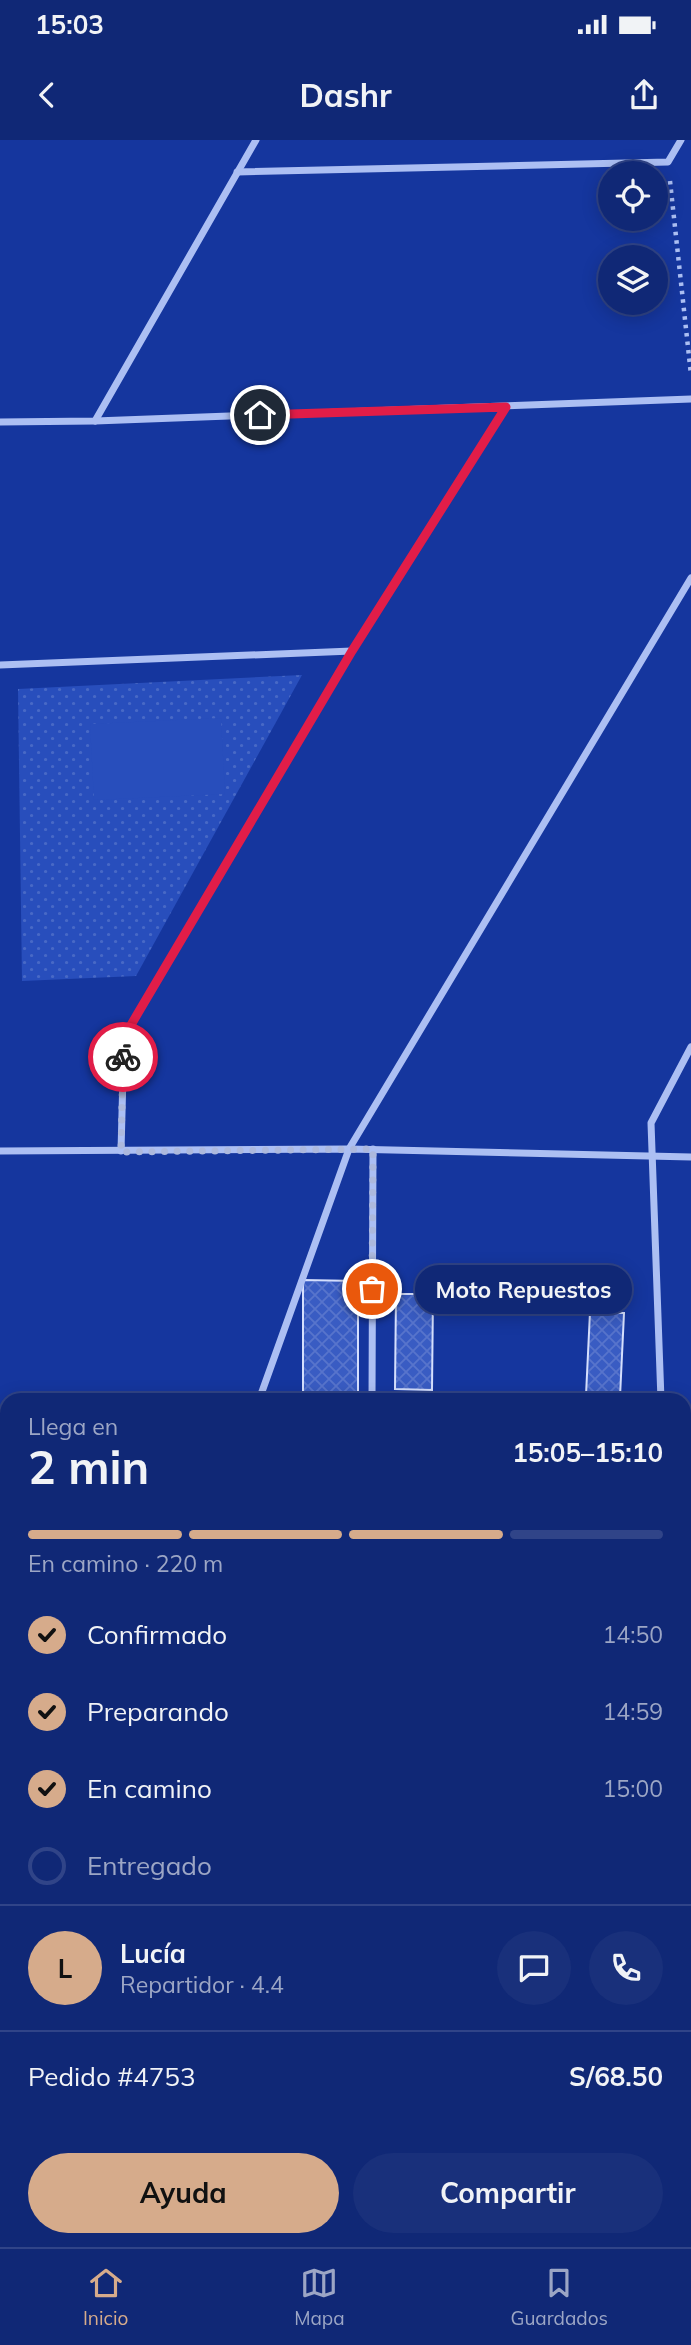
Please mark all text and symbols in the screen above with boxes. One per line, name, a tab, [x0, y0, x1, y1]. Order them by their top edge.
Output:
text: 15:03	[35, 8, 104, 41]
text: Dashr	[299, 75, 392, 115]
icon: back	[28, 76, 66, 114]
icon: share	[625, 76, 663, 114]
map controls	[598, 161, 668, 315]
button: locate	[598, 161, 668, 231]
button: layers	[598, 245, 668, 315]
pin	[230, 385, 290, 445]
icon: home	[241, 396, 279, 434]
courier	[88, 1022, 158, 1092]
icon: bike	[104, 1038, 142, 1076]
pin	[342, 1259, 402, 1319]
callout: Moto Repuestos	[414, 1264, 631, 1314]
icon: bag	[353, 1270, 391, 1308]
text: Moto Repuestos	[435, 1275, 612, 1304]
text: Llega en	[28, 1412, 118, 1441]
text: 15:05–15:10	[512, 1436, 663, 1469]
text: 2 min	[28, 1438, 149, 1496]
text: En camino · 220 m	[28, 1549, 223, 1578]
icon: check	[28, 1616, 66, 1654]
text: Confirmado	[87, 1618, 227, 1651]
text: 14:50	[603, 1620, 663, 1649]
icon: check	[28, 1693, 66, 1731]
text: Preparando	[87, 1695, 229, 1728]
text: 14:59	[603, 1697, 663, 1726]
icon: check	[28, 1770, 66, 1808]
text: En camino	[87, 1772, 212, 1805]
text: 15:00	[603, 1774, 663, 1803]
text: Entregado	[87, 1849, 212, 1882]
button: chat	[497, 1931, 571, 2005]
button: phone	[589, 1931, 663, 2005]
text: Lucía	[120, 1937, 186, 1970]
text: L	[58, 1952, 72, 1985]
text: Repartidor · 4.4	[120, 1970, 284, 1999]
text: Pedido #4753	[28, 2060, 196, 2093]
text: S/68.50	[569, 2060, 663, 2093]
button: Ayuda	[28, 2153, 339, 2233]
button: Compartir	[353, 2153, 663, 2233]
tab: Inicio	[83, 2264, 128, 2330]
tab: Mapa	[294, 2264, 345, 2330]
tab: Guardados	[511, 2264, 608, 2330]

